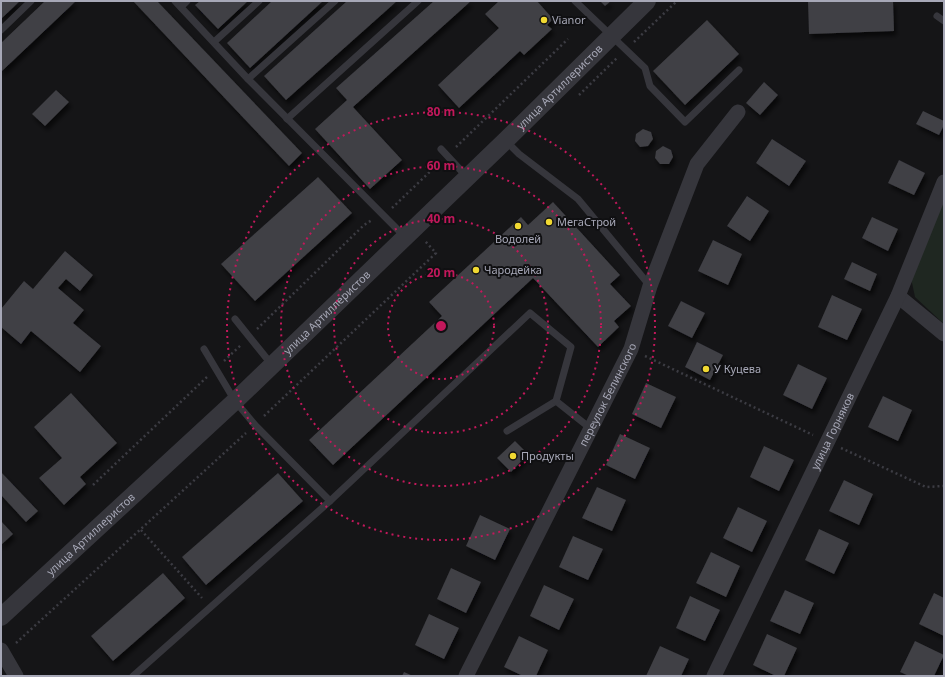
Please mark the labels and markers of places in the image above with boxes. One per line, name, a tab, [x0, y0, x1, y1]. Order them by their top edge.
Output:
place label: Vianor	[552, 12, 586, 27]
marker: Vianor	[539, 15, 549, 25]
place label: МегаСтрой	[557, 214, 616, 229]
marker: МегаСтрой	[544, 217, 554, 227]
marker: Водолей	[513, 221, 523, 231]
place label: Водолей	[495, 231, 541, 246]
place label: Чародейка	[484, 262, 542, 277]
marker: Чародейка	[471, 265, 481, 275]
centre of rings	[434, 319, 448, 333]
place label: У Куцева	[714, 361, 761, 376]
marker: У Куцева	[701, 364, 711, 374]
place label: Продукты	[521, 448, 574, 463]
marker: Продукты	[508, 451, 518, 461]

